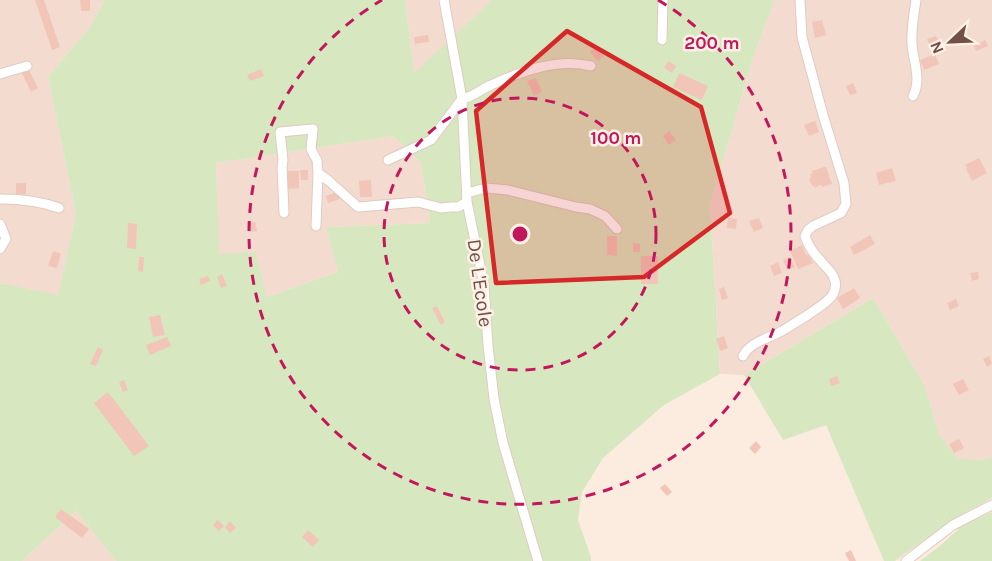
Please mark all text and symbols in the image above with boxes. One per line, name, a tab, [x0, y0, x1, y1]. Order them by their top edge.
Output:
north arrow	[920, 12, 980, 72]
text: 200 m	[684, 32, 740, 54]
text: N	[926, 39, 948, 57]
text: 100 m	[591, 127, 641, 149]
centre of rings	[510, 224, 530, 244]
street label: De L'Ecole	[462, 238, 498, 328]

